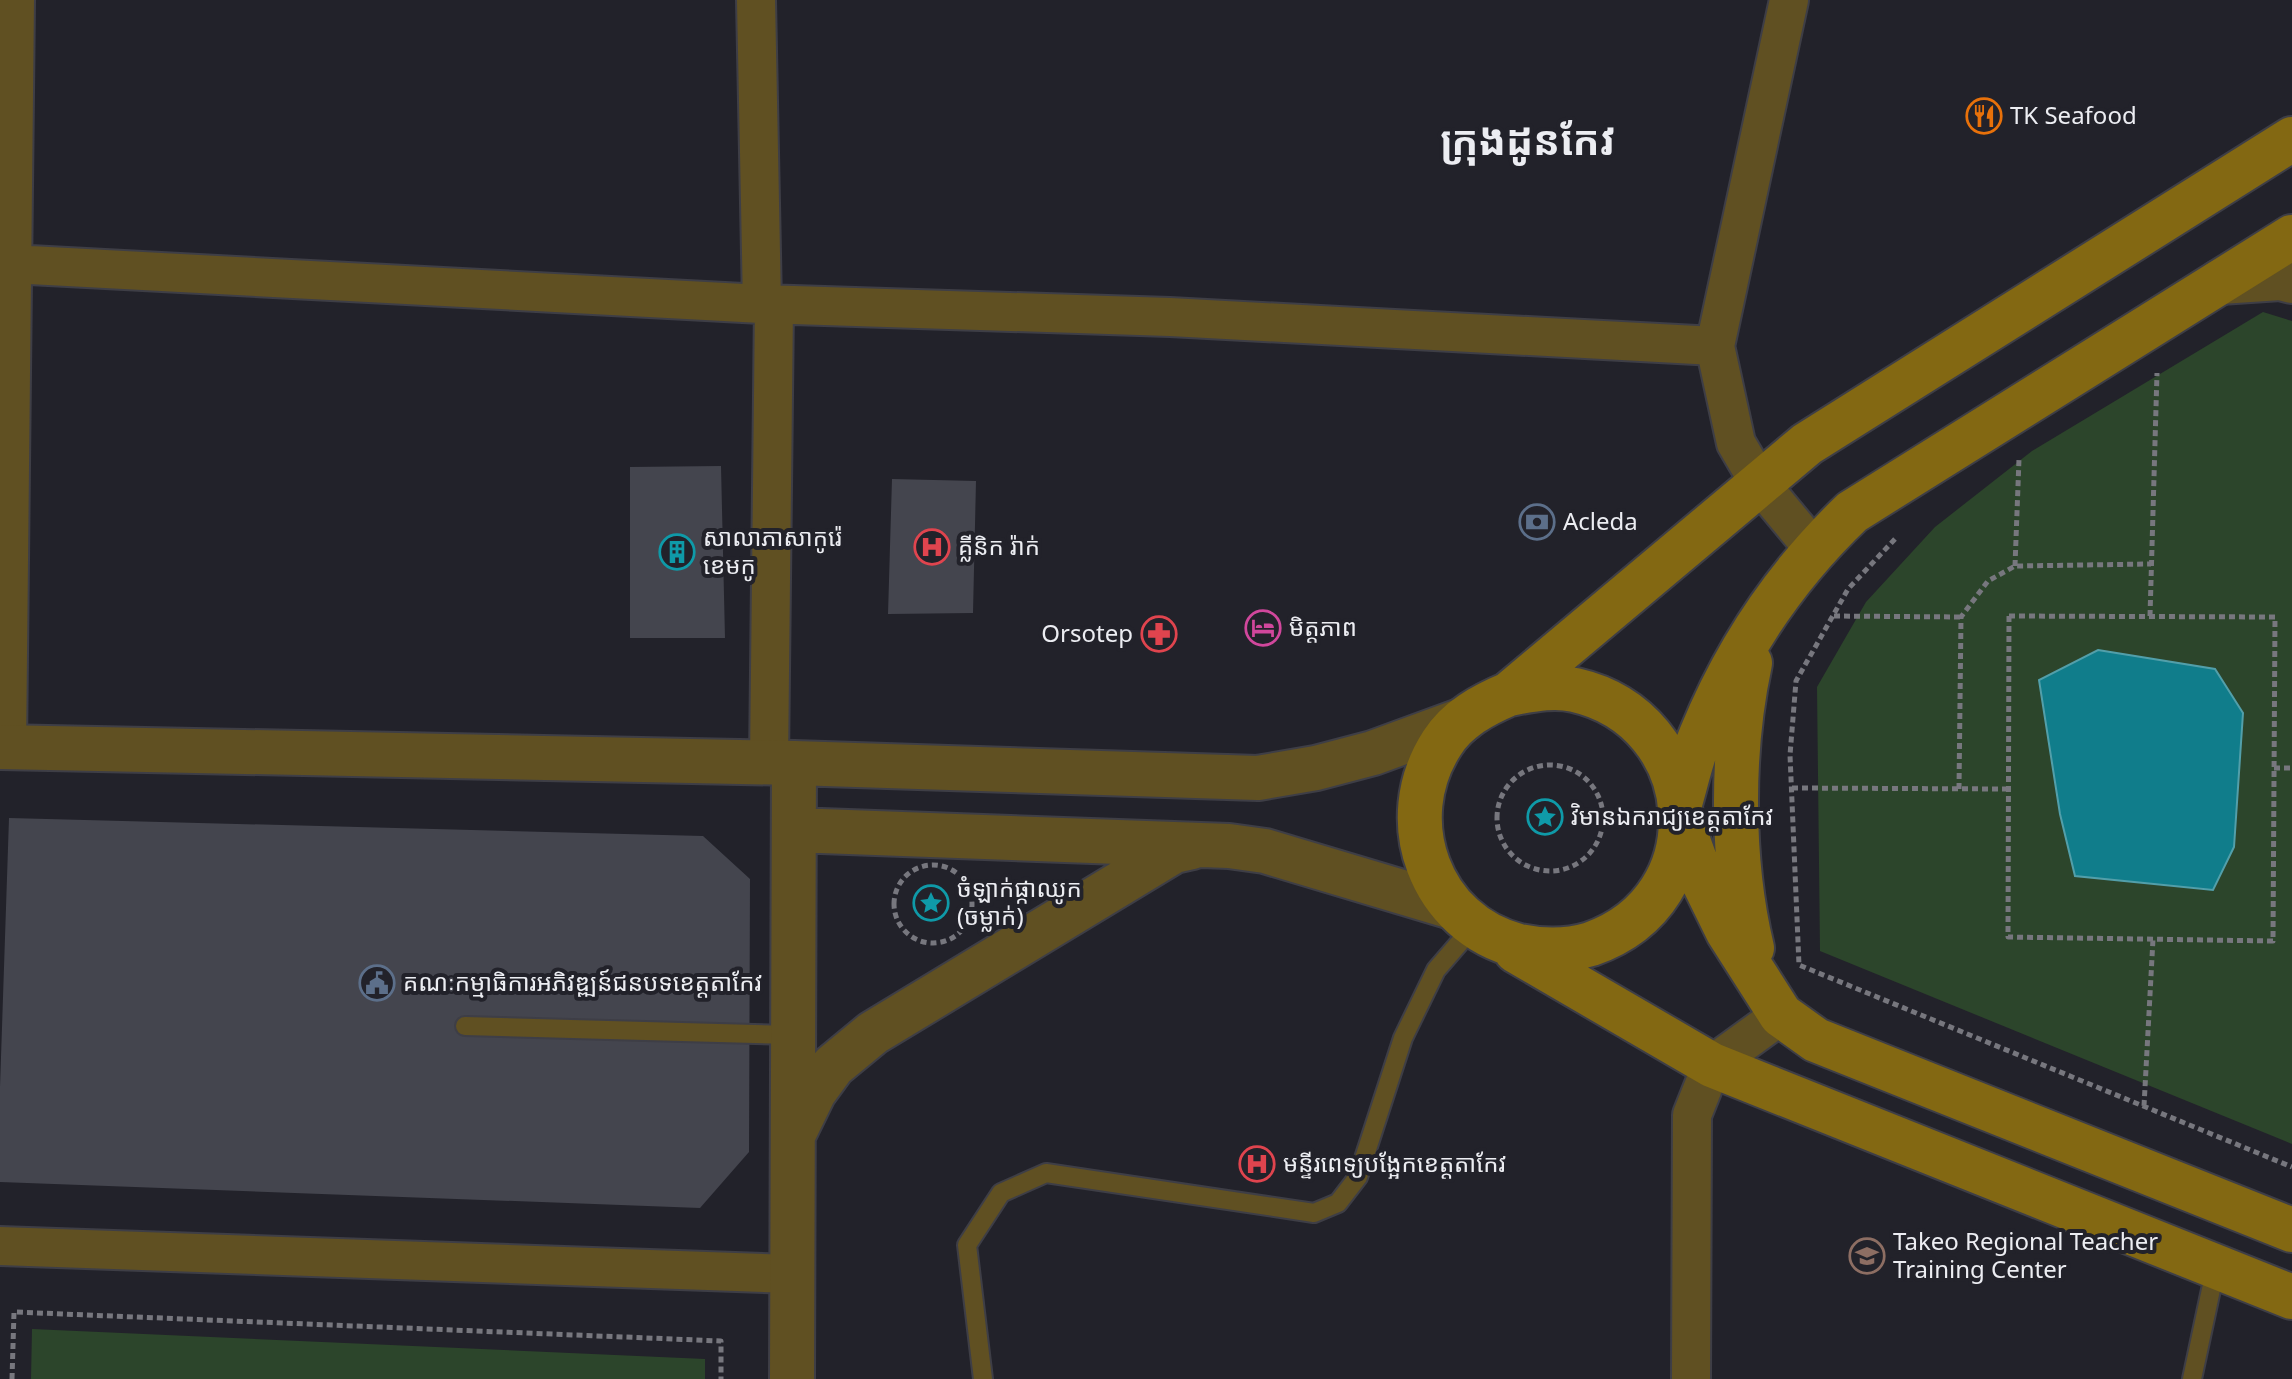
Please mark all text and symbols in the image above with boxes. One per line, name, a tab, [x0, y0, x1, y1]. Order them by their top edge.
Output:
restaurant icon: TK Seafood	[1965, 97, 2003, 135]
place label: TK Seafood	[2010, 98, 2137, 131]
district label: ក្រុងដូនកែវ	[1440, 112, 1616, 167]
bank icon: Acleda	[1518, 503, 1556, 541]
place label: Acleda	[1563, 504, 1638, 537]
place label: សាលាភាសាកូរ៉េ ខេមកូ	[703, 520, 842, 582]
hospital icon: គ្លីនិក រ៉ាក់	[913, 528, 951, 566]
place label: គ្លីនិក រ៉ាក់	[958, 529, 1040, 562]
building icon: សាលាភាសាកូរ៉េ ខេមកូ	[658, 533, 696, 571]
hotel icon: មិត្តភាព	[1244, 609, 1282, 647]
place label: មិត្តភាព	[1289, 610, 1357, 643]
pharmacy icon: Orsotep	[1140, 615, 1178, 653]
place label: Orsotep	[1041, 616, 1133, 649]
place icon: វិមានឯករាជ្យខេត្តតាកែវ	[1526, 798, 1564, 836]
place label: វិមានឯករាជ្យខេត្តតាកែវ	[1570, 799, 1773, 832]
place label: ចំឡាក់ផ្កាឈូក (ចម្លាក់)	[957, 871, 1082, 932]
place icon: ចំឡាក់ផ្កាឈូក (ចម្លាក់)	[912, 884, 950, 922]
public building icon: គណៈកម្មាធិការអភិវឌ្ឍន៍ជនបទខេត្តតាកែវ	[358, 964, 396, 1002]
place label: គណៈកម្មាធិការអភិវឌ្ឍន៍ជនបទខេត្តតាកែវ	[403, 965, 762, 998]
hospital icon: មន្ទីរពេទ្យបង្អែកខេត្តតាកែវ	[1238, 1145, 1276, 1183]
place label: មន្ទីរពេទ្យបង្អែកខេត្តតាកែវ	[1283, 1146, 1506, 1179]
place label: Takeo Regional Teacher Training Center	[1893, 1224, 2158, 1285]
school or university icon: Takeo Regional Teacher Training Center	[1848, 1237, 1886, 1275]

